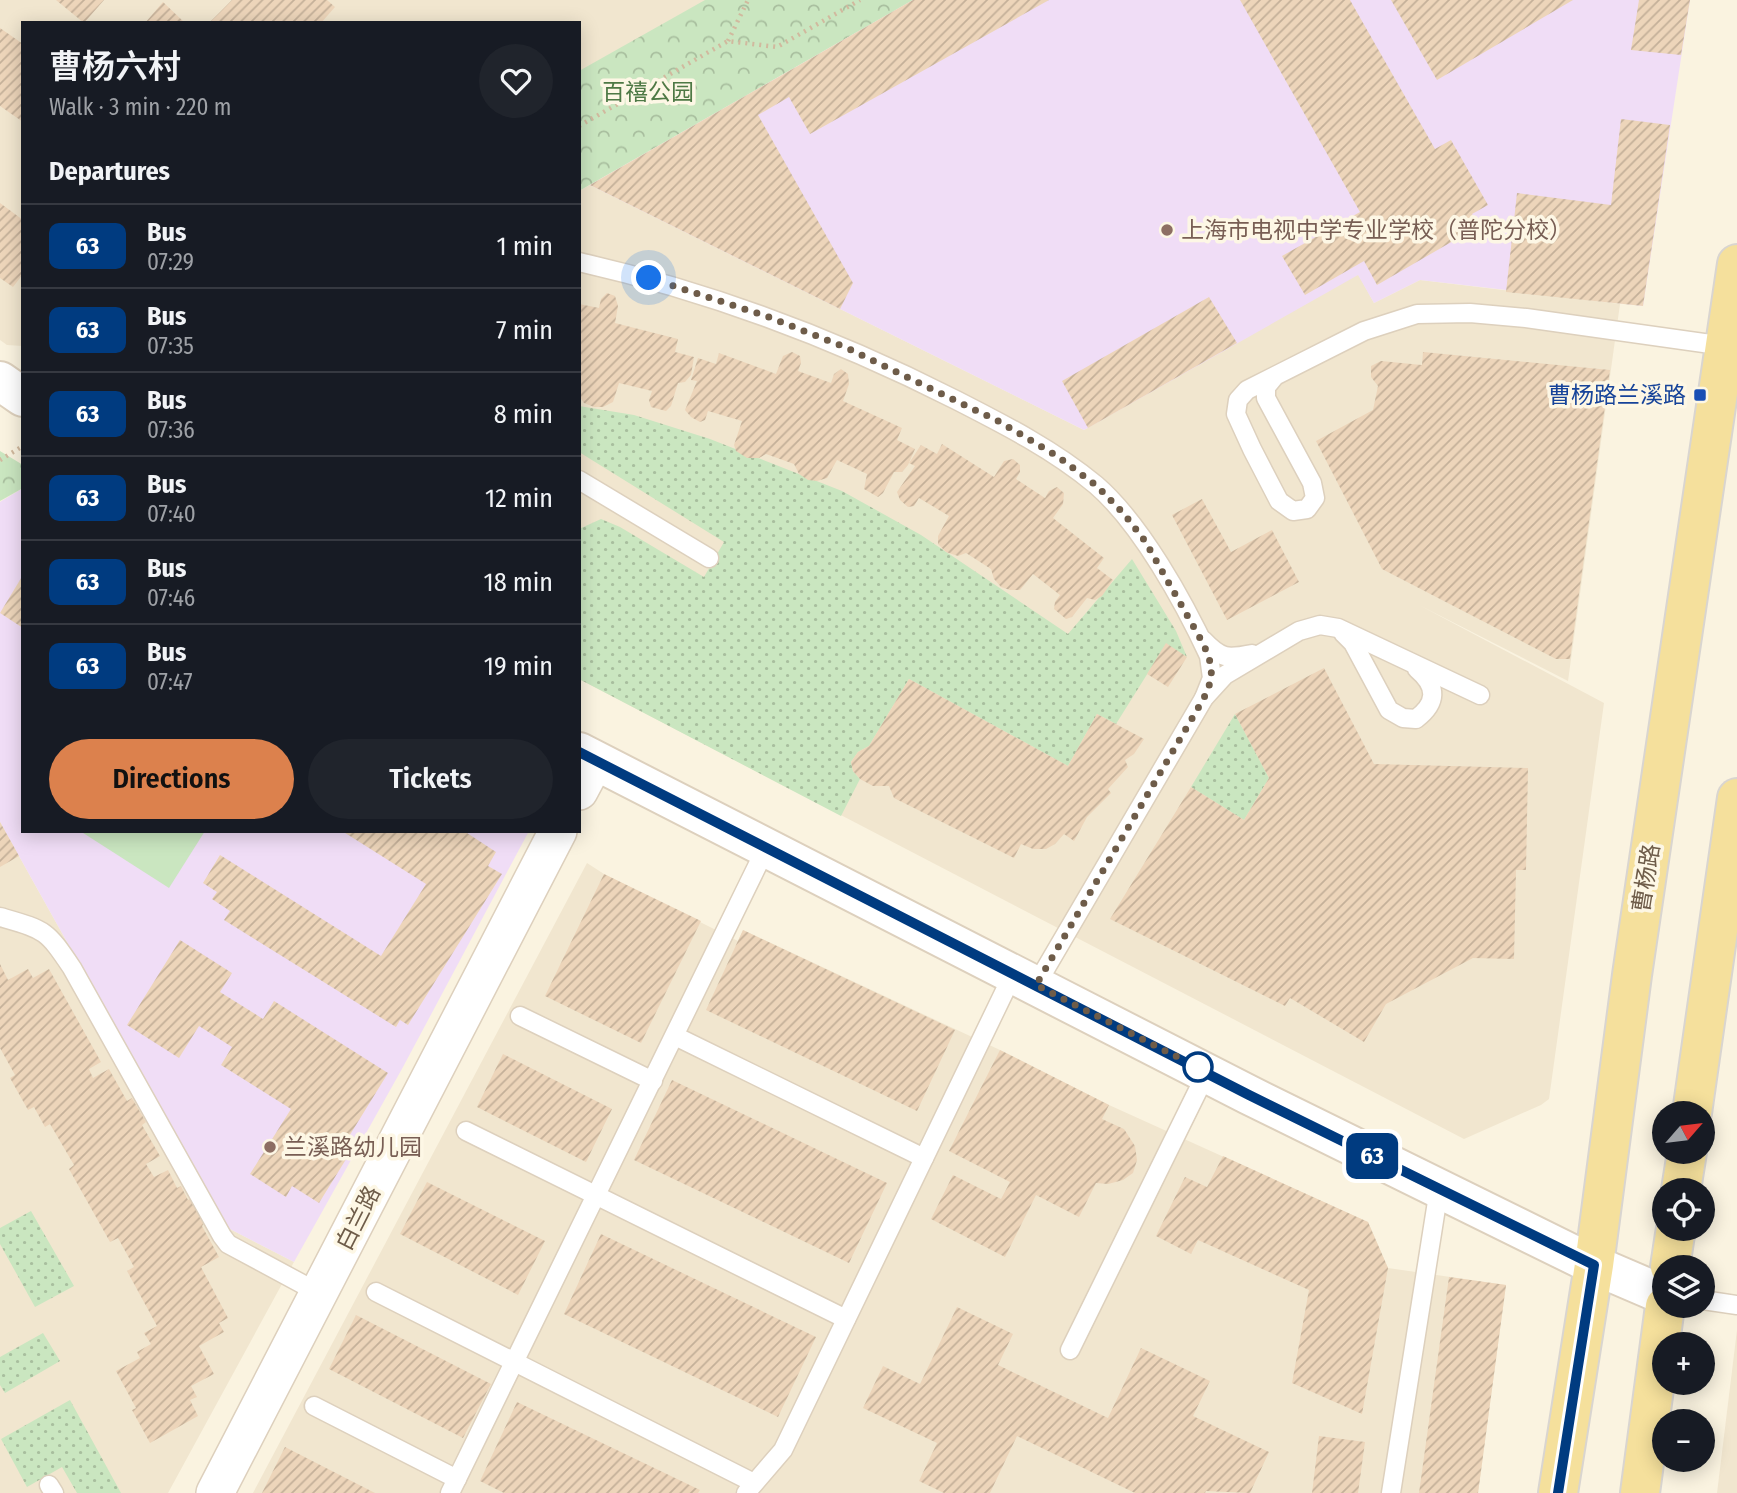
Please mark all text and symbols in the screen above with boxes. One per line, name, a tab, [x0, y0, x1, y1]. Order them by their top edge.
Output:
button: heart	[479, 44, 553, 118]
text: 曹杨六村	[49, 47, 181, 87]
park label: 百禧公园	[602, 78, 694, 106]
text: Walk · 3 min · 220 m	[49, 93, 231, 121]
text: Departures	[49, 156, 170, 187]
place label: 上海市电视中学专业学校（普陀分校）	[1181, 216, 1572, 244]
text: Bus	[147, 217, 186, 248]
marker: 上海市电视中学专业学校（普陀分校）	[1159, 222, 1175, 238]
text: 1 min	[497, 231, 553, 262]
text: 63	[76, 232, 99, 260]
text: 07:29	[147, 248, 194, 276]
your location	[631, 260, 666, 295]
text: Bus	[147, 301, 186, 332]
text: 7 min	[496, 315, 553, 346]
text: 63	[76, 316, 99, 344]
text: 07:35	[147, 332, 194, 360]
place label: 曹杨路兰溪路	[1548, 381, 1686, 409]
text: Bus	[147, 385, 186, 416]
marker: 曹杨路兰溪路	[1692, 387, 1708, 403]
text: 8 min	[494, 399, 553, 430]
text: 63	[76, 400, 99, 428]
text: 07:36	[147, 416, 195, 444]
text: Bus	[147, 469, 186, 500]
text: 12 min	[485, 483, 553, 514]
text: 63	[76, 484, 99, 512]
text: 07:40	[147, 500, 196, 528]
text: Bus	[147, 553, 186, 584]
text: 18 min	[484, 567, 553, 598]
text: 63	[76, 568, 99, 596]
text: 07:46	[147, 584, 195, 612]
text: Bus	[147, 637, 186, 668]
text: 19 min	[484, 651, 553, 682]
text: 63	[76, 652, 99, 680]
text: 07:47	[147, 668, 193, 696]
button: Directions	[49, 739, 294, 819]
button: Tickets	[308, 739, 553, 819]
street label: 曹杨路	[1627, 842, 1665, 914]
unlabelled marker	[1183, 1052, 1213, 1082]
north arrow	[1652, 1101, 1715, 1164]
map controls	[1652, 1101, 1715, 1472]
place label: 兰溪路幼儿园	[284, 1133, 422, 1161]
line badge: 63	[1340, 1133, 1404, 1179]
marker: 兰溪路幼儿园	[262, 1139, 278, 1155]
text: 63	[1360, 1142, 1384, 1170]
button: locate	[1652, 1178, 1715, 1241]
street label: 白兰路	[330, 1181, 386, 1255]
button: layers	[1652, 1255, 1715, 1318]
button: +	[1652, 1332, 1715, 1395]
button: −	[1652, 1409, 1715, 1472]

